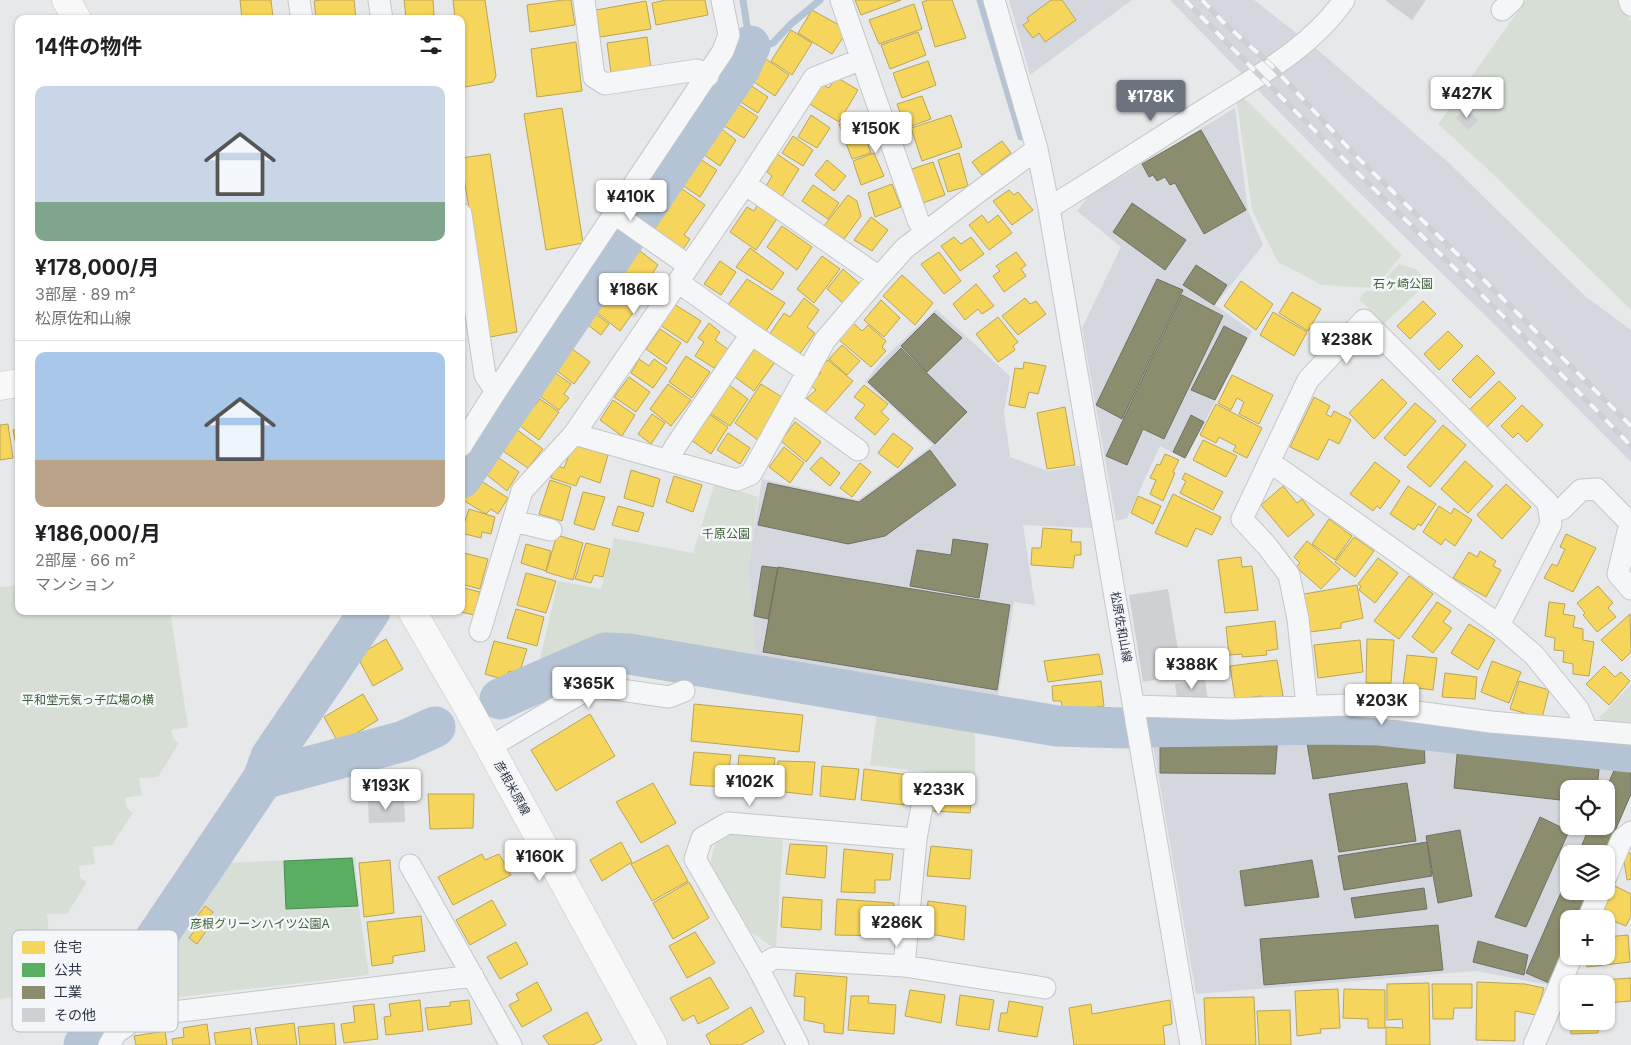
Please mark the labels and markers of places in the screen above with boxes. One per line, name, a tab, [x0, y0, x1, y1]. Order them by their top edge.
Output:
pin: ¥427K	[1432, 76, 1502, 119]
pin: ¥178K	[1116, 80, 1186, 122]
pin: ¥150K	[841, 112, 911, 154]
pin: ¥410K	[596, 180, 666, 222]
pin: ¥186K	[599, 272, 669, 315]
pin: ¥238K	[1312, 322, 1382, 365]
pin: ¥388K	[1157, 648, 1227, 690]
pin: ¥365K	[554, 666, 624, 709]
pin: ¥203K	[1347, 684, 1417, 726]
pin: ¥102K	[715, 764, 785, 807]
pin: ¥193K	[351, 768, 421, 811]
pin: ¥233K	[904, 772, 974, 815]
pin: ¥160K	[505, 840, 575, 882]
pin: ¥286K	[862, 906, 932, 948]

